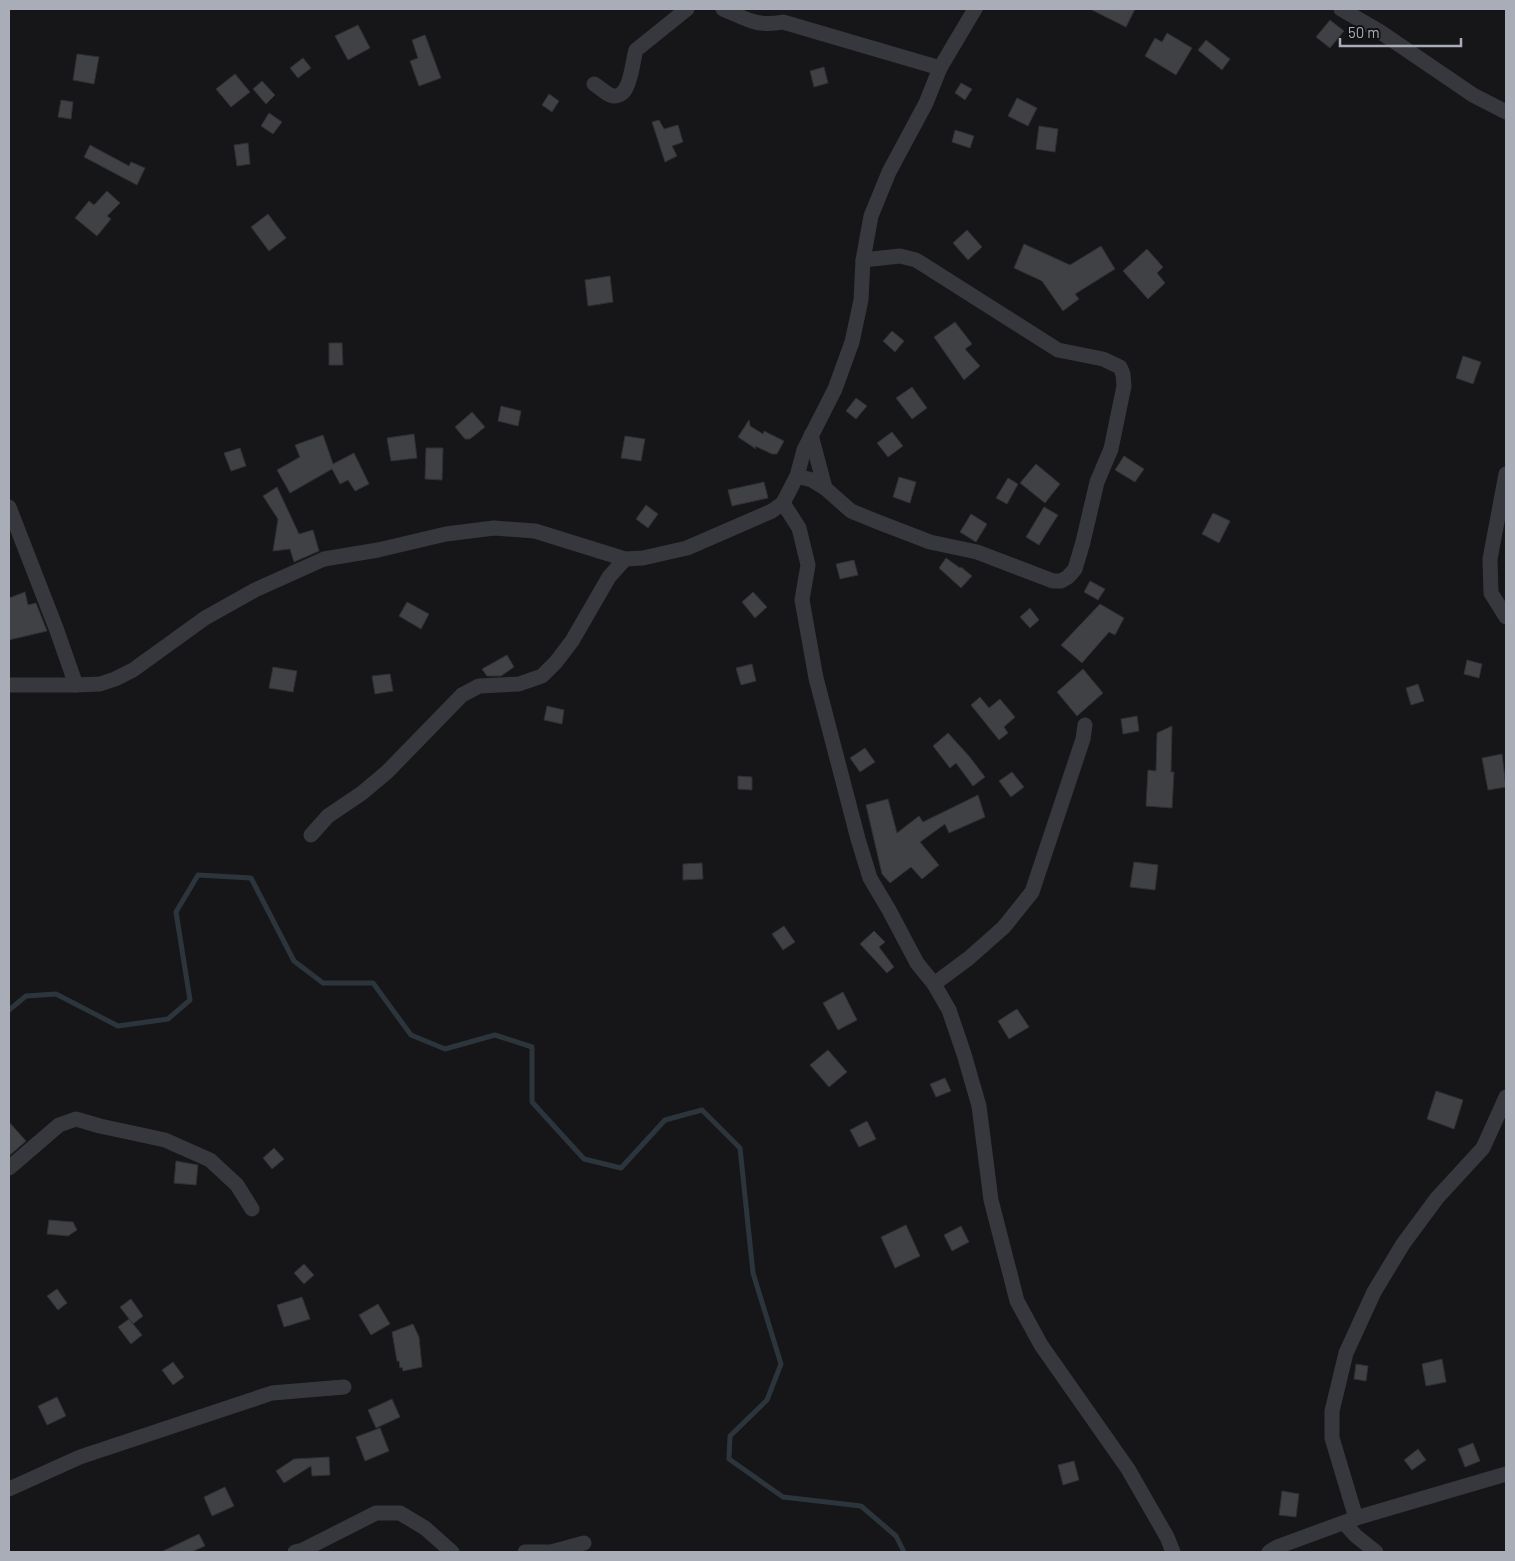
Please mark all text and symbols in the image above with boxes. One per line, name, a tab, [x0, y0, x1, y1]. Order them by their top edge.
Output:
scale bar	[1340, 15, 1461, 47]
text: 50 m	[1348, 23, 1380, 41]

